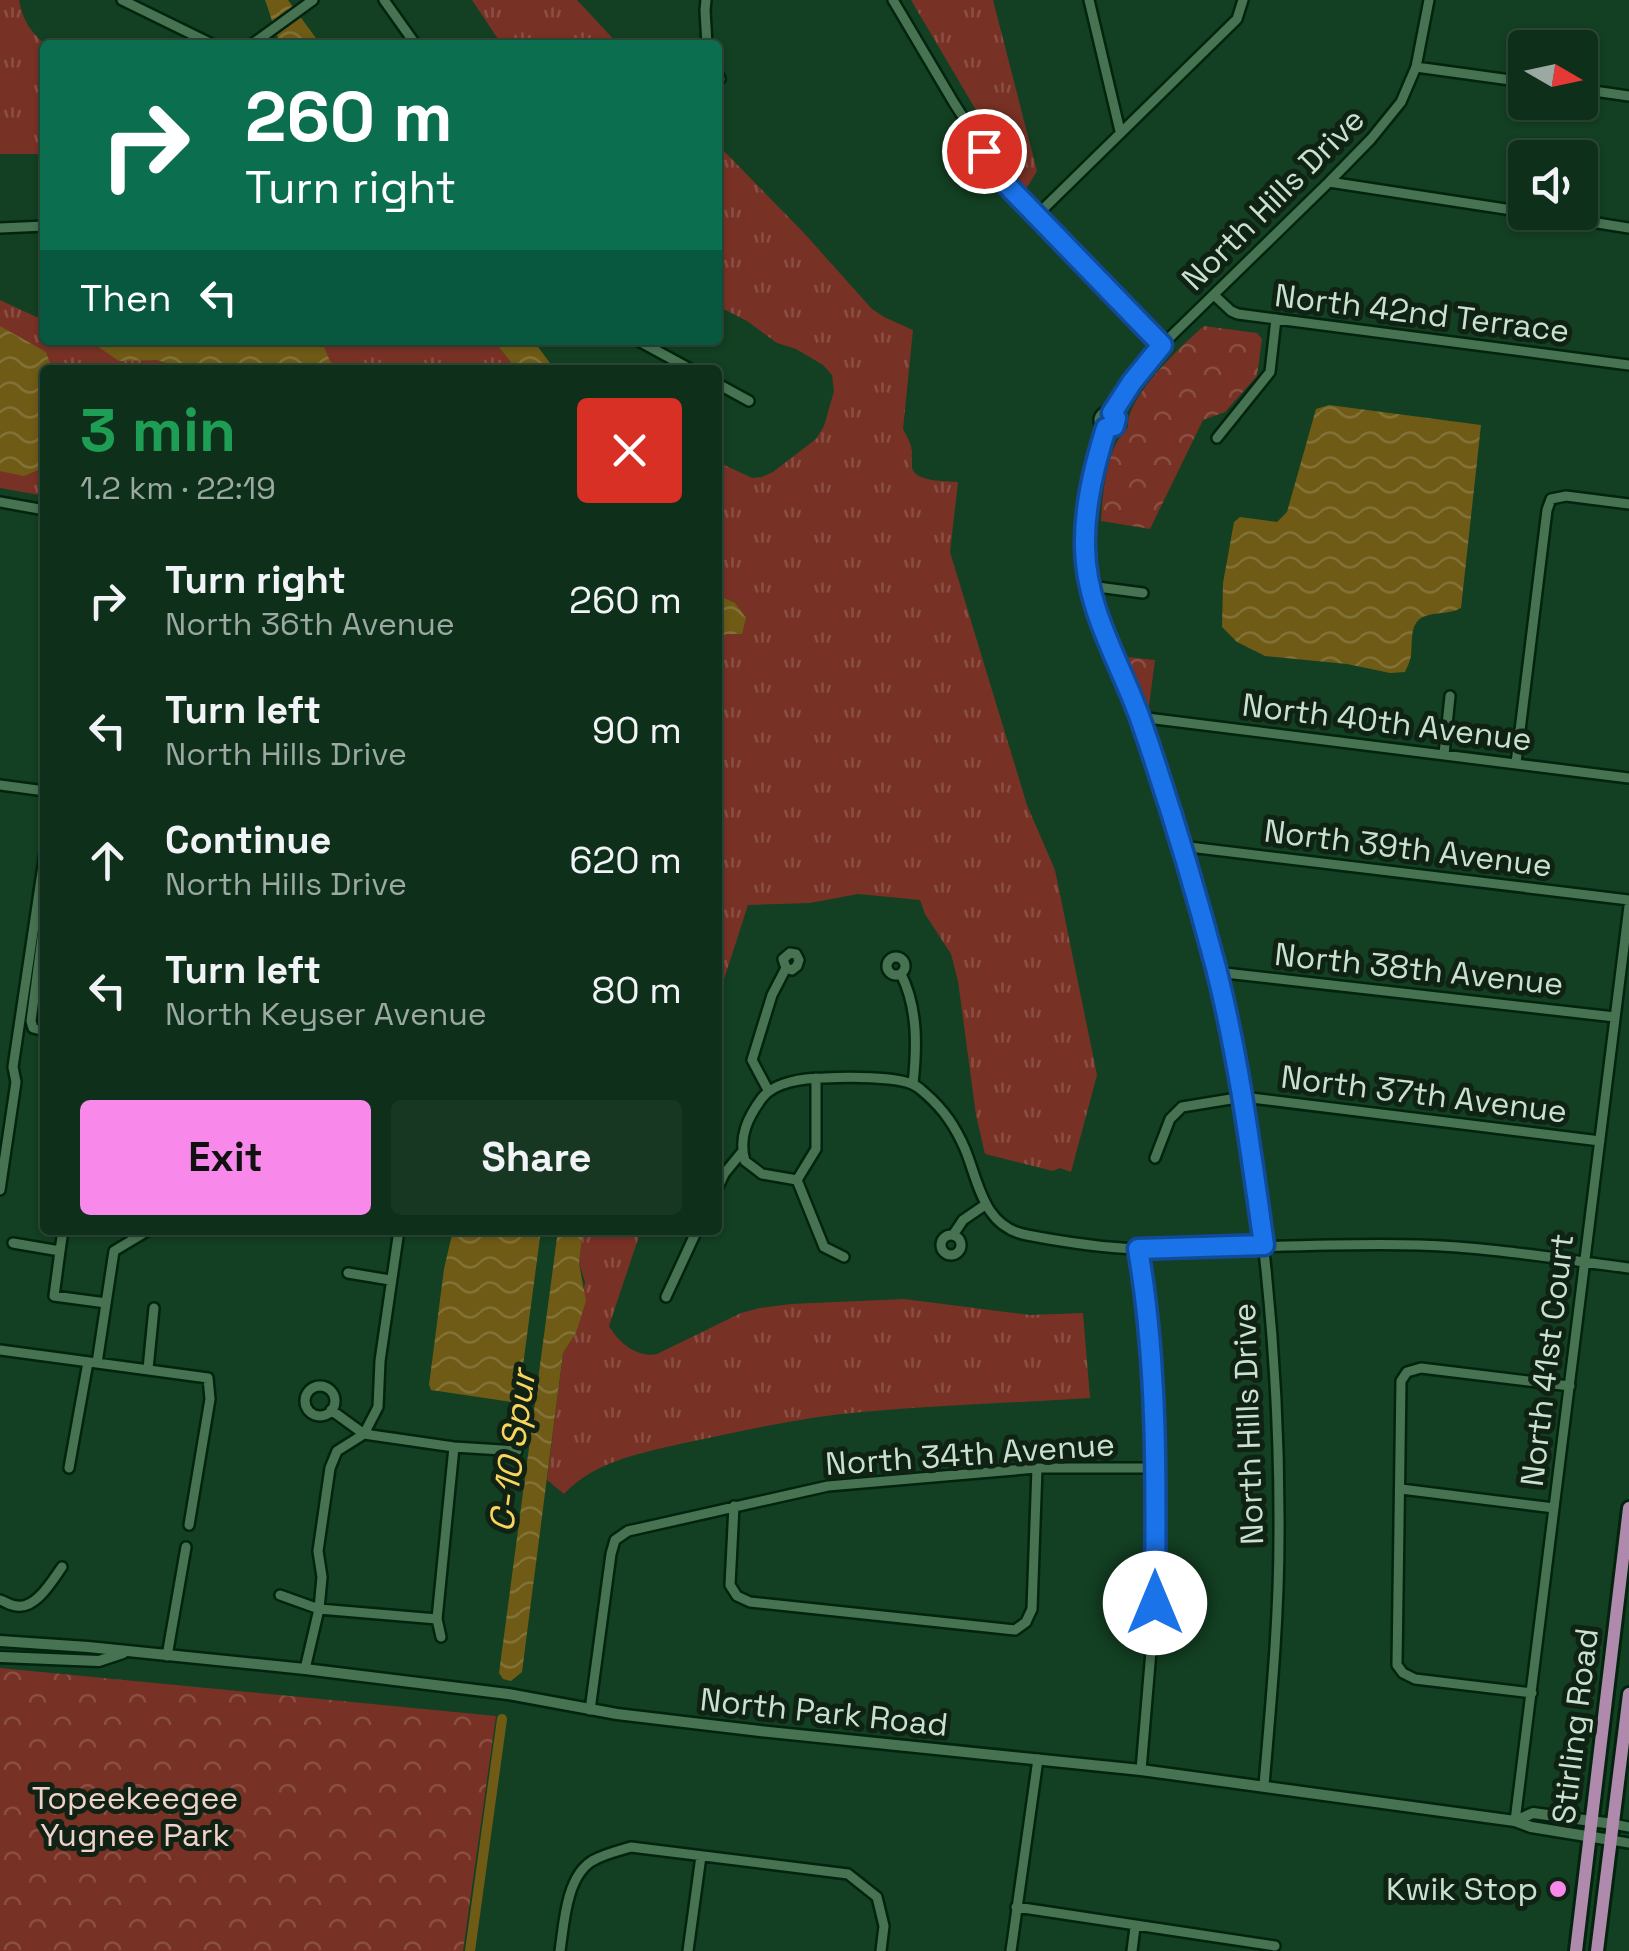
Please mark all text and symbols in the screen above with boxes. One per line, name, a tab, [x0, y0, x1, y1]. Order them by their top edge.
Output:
north arrow	[1508, 30, 1598, 120]
map controls	[1508, 30, 1598, 230]
text: 260 m	[245, 72, 453, 161]
icon: right	[80, 80, 210, 210]
street label: North Hills Drive	[1173, 99, 1373, 299]
pin	[942, 109, 1027, 194]
icon: arrive	[957, 124, 1012, 179]
button: sound	[1508, 140, 1598, 230]
text: Turn right	[245, 159, 456, 216]
icon: left	[191, 270, 246, 325]
text: Then	[80, 274, 171, 322]
street label: North 42nd Terrace	[1272, 275, 1572, 351]
text: 3 min	[80, 392, 236, 469]
button: close	[577, 398, 682, 503]
text: 1.2 km · 22:19	[80, 468, 276, 508]
text: Turn right	[165, 556, 346, 604]
icon: right	[80, 573, 135, 628]
text: 260 m	[569, 576, 682, 624]
text: North 36th Avenue	[165, 604, 455, 644]
street label: North 40th Avenue	[1240, 684, 1534, 760]
text: Turn left	[165, 686, 321, 734]
icon: left	[80, 703, 135, 758]
text: 90 m	[592, 706, 682, 754]
text: North Hills Drive	[165, 734, 407, 774]
street label: North 39th Avenue	[1262, 810, 1554, 886]
text: Continue	[165, 816, 331, 864]
icon: ahead	[80, 833, 135, 888]
text: 620 m	[569, 836, 682, 884]
text: North Hills Drive	[165, 864, 407, 904]
street label: North 38th Avenue	[1273, 934, 1565, 1004]
text: Turn left	[165, 946, 321, 994]
icon: left	[80, 963, 135, 1018]
text: 80 m	[592, 966, 682, 1014]
text: North Keyser Avenue	[165, 994, 487, 1034]
street label: North 37th Avenue	[1279, 1057, 1569, 1131]
button: Exit	[80, 1100, 371, 1215]
button: Share	[391, 1100, 682, 1215]
street label: North 41st Court	[1512, 1231, 1582, 1489]
street label: North Hills Drive	[1224, 1302, 1272, 1546]
water label: C-10 Spur	[479, 1363, 546, 1535]
street label: North 34th Avenue	[824, 1424, 1116, 1484]
position arrow	[1103, 1551, 1207, 1655]
street label: Stirling Road	[1543, 1626, 1607, 1826]
street label: North Park Road	[698, 1679, 950, 1745]
park label: Topeekeegee Yugnee Park	[32, 1778, 238, 1855]
place label: Kwik Stop	[1386, 1869, 1538, 1909]
marker: Kwik Stop	[1547, 1878, 1569, 1900]

